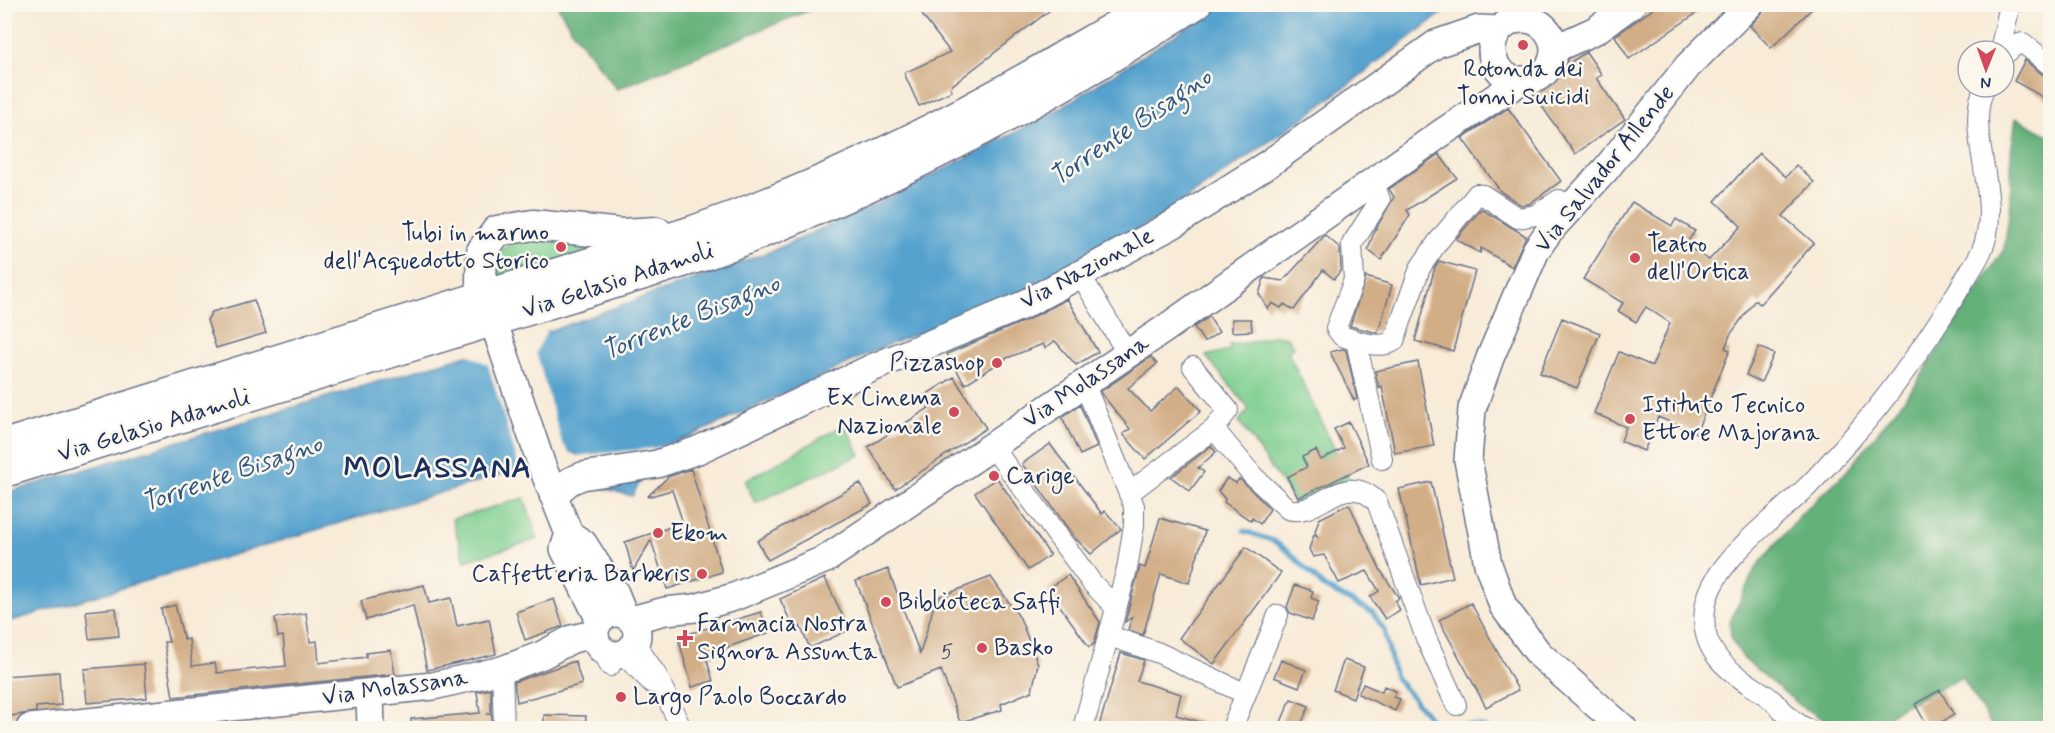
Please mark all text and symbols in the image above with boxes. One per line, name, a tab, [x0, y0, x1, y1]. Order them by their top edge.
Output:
marker: Rotonda dei Tonni Suicidi	[1516, 38, 1530, 52]
north arrow	[1956, 39, 2016, 99]
place label: Rotonda dei Tonni Suicidi	[1457, 54, 1589, 113]
water label: Torrente Bisagno	[1043, 61, 1221, 197]
text: N	[1980, 72, 1991, 93]
street label: Via Salvador Allende	[1528, 79, 1682, 259]
place label: Tubi in marmo dell'Acquedotto Storico	[323, 218, 549, 277]
street label: Via Nazionale	[1015, 221, 1159, 317]
place label: Teatro dell'Ortica	[1647, 229, 1750, 288]
street label: Via Gelasio Adamoli	[518, 235, 718, 327]
marker: Tubi in marmo dell'Acquedotto Storico	[554, 240, 568, 254]
marker: Teatro dell'Ortica	[1628, 251, 1642, 265]
water label: Torrente Bisagno	[597, 267, 787, 372]
street label: Via Molassana	[1017, 328, 1156, 436]
place label: Pizzashop	[889, 348, 985, 379]
marker: Pizzashop	[990, 356, 1004, 370]
street label: Via Gelasio Adamoli	[54, 382, 254, 470]
place label: Ex Cinema Nazionale	[827, 383, 942, 442]
place label: Istituto Tecnico Ettore Majorana	[1642, 390, 1820, 449]
marker: Ex Cinema Nazionale	[947, 405, 961, 419]
marker: Istituto Tecnico Ettore Majorana	[1623, 412, 1637, 426]
water label: Torrente Bisagno	[137, 427, 329, 524]
district label: MOLASSANA	[344, 449, 532, 488]
place label: Carige	[1006, 461, 1075, 494]
marker: Carige	[987, 469, 1001, 483]
place label: Ekom	[670, 518, 728, 549]
marker: Ekom	[651, 526, 665, 540]
place label: Caffetteria Barberis	[472, 559, 690, 590]
marker: Caffetteria Barberis	[695, 567, 709, 581]
place label: Biblioteca Saffi	[898, 587, 1060, 618]
marker: Biblioteca Saffi	[879, 595, 893, 609]
place label: Farmacia Nostra Signora Assunta	[697, 609, 878, 671]
marker: Farmacia Nostra Signora Assunta	[678, 631, 692, 645]
place label: Basko	[994, 633, 1053, 664]
house number: 5	[941, 638, 953, 666]
marker: Basko	[975, 641, 989, 655]
street label: Via Molassana	[320, 662, 470, 714]
place label: Largo Paolo Boccardo	[633, 682, 847, 715]
marker: Largo Paolo Boccardo	[614, 690, 628, 704]

